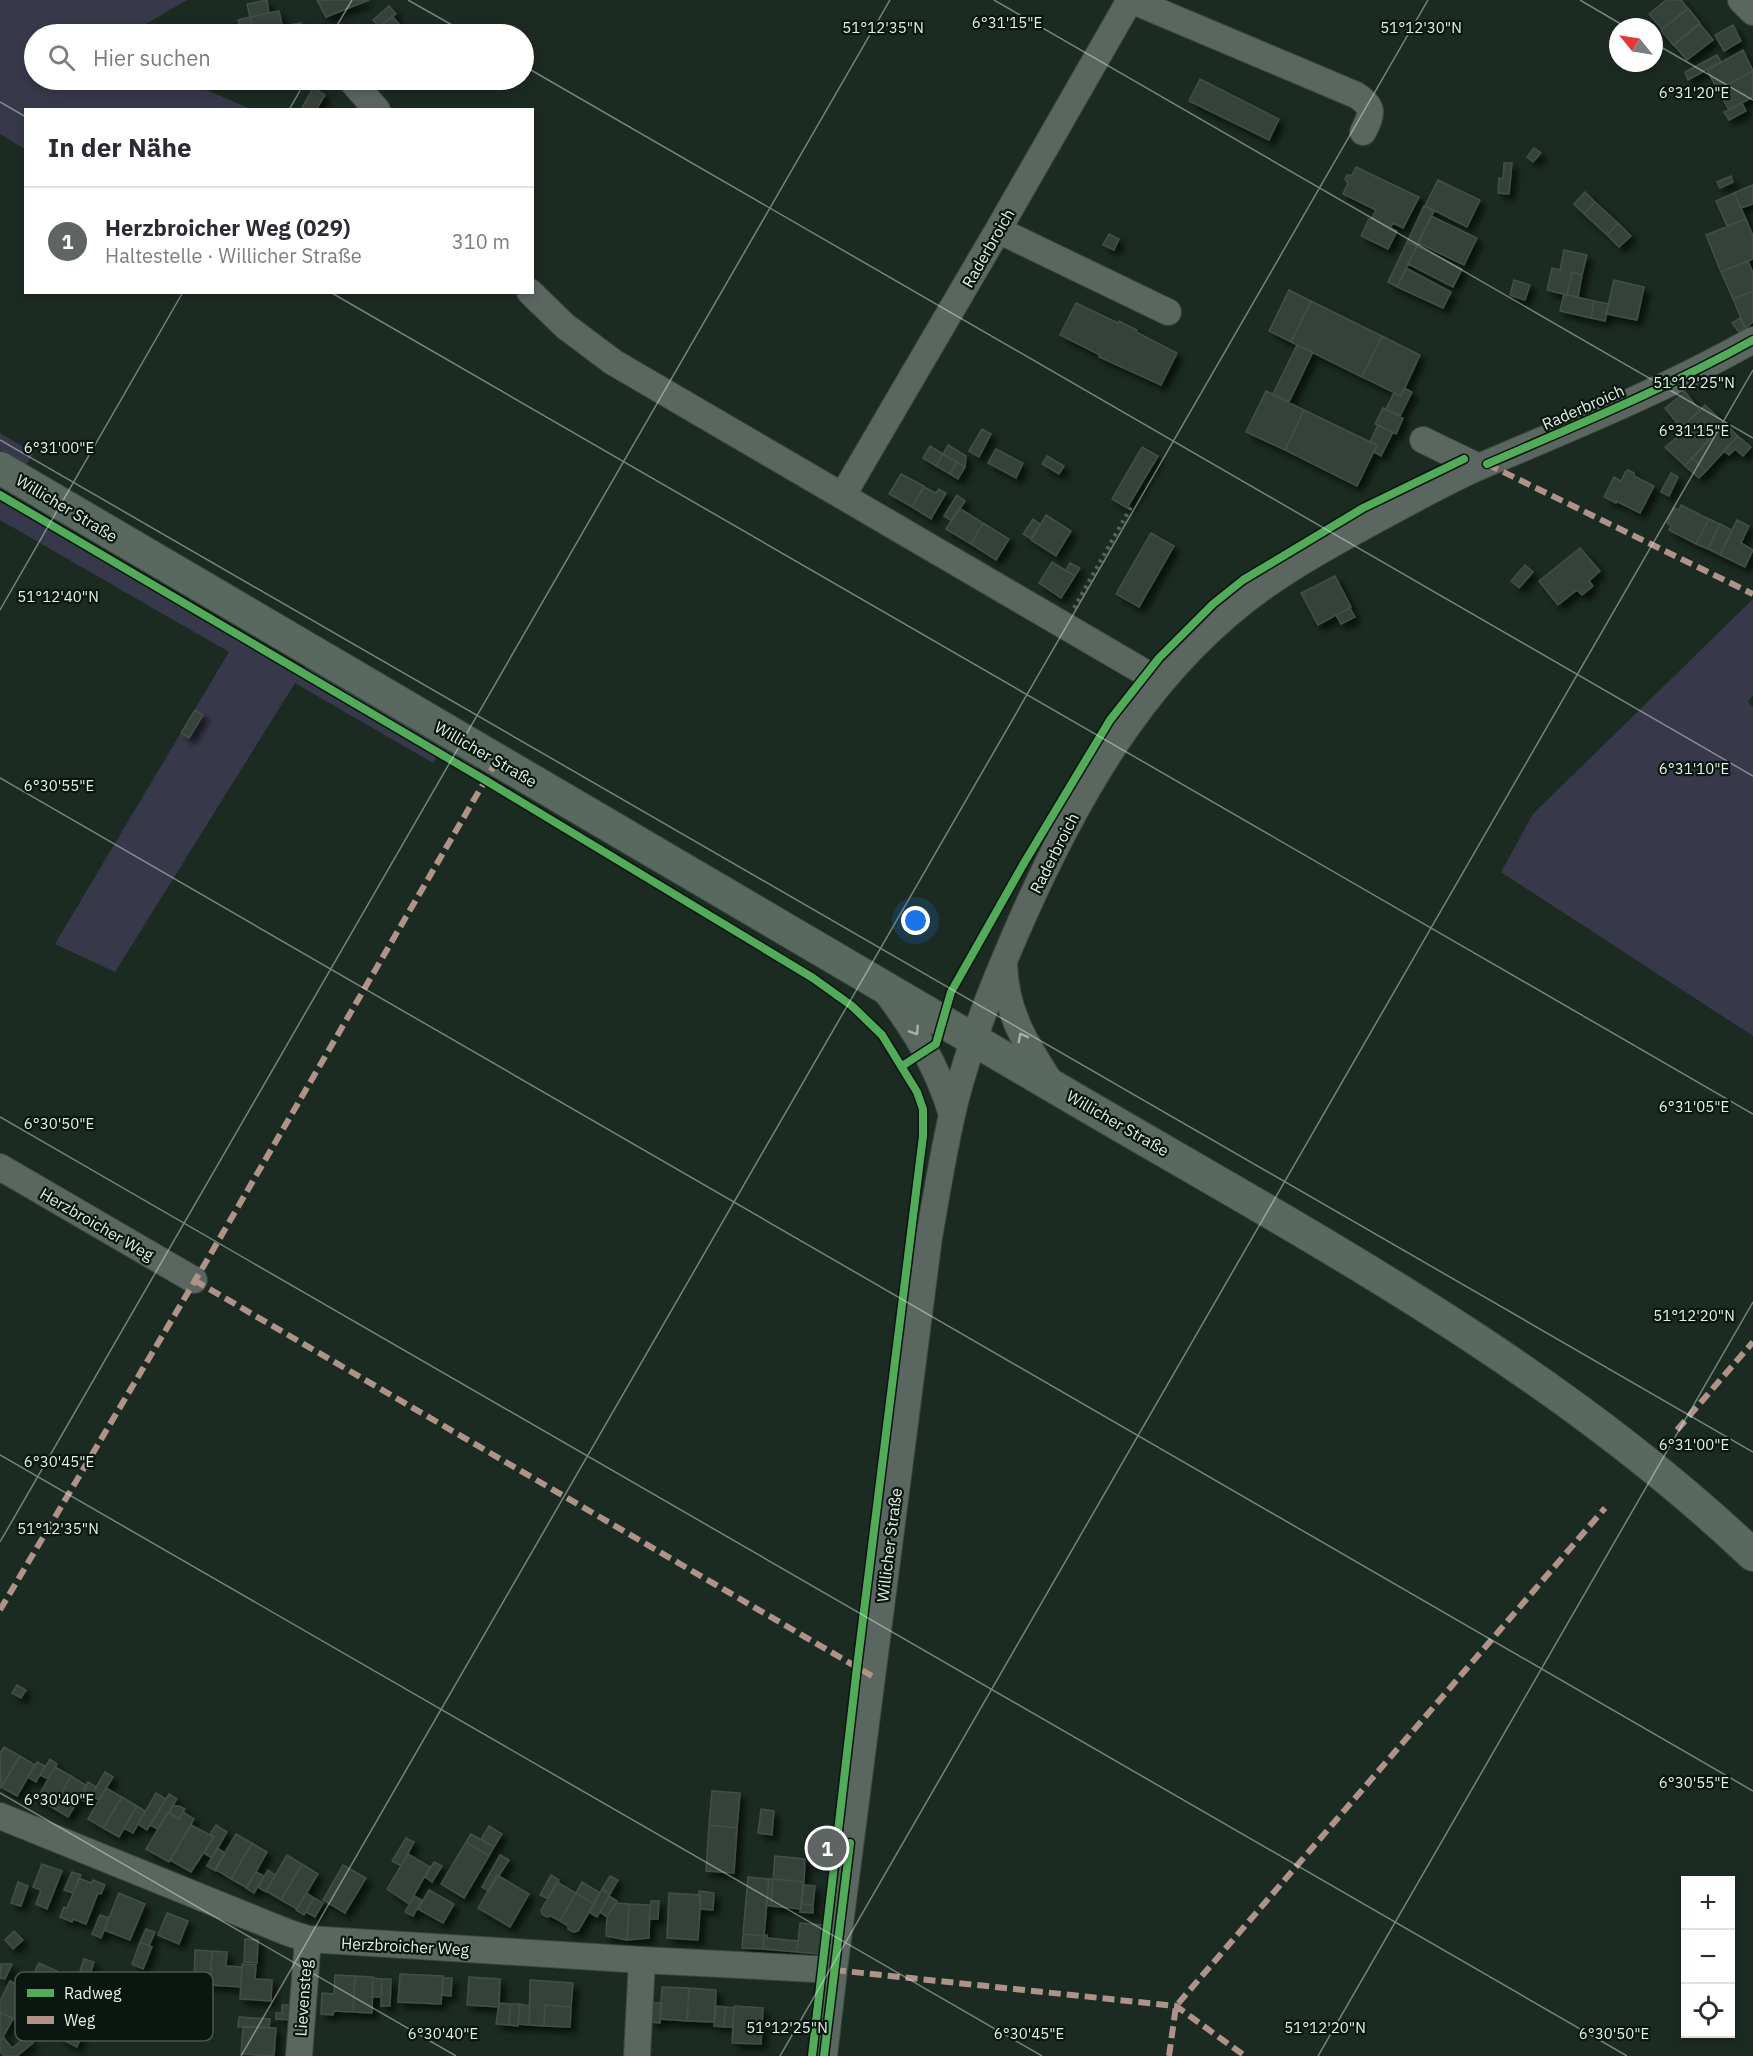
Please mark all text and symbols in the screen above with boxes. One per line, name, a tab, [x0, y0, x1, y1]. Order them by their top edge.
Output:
text: 6°31'15"E	[972, 13, 1042, 32]
text: 51°12'35"N	[842, 18, 924, 37]
text: 51°12'30"N	[1380, 18, 1462, 37]
north arrow	[1609, 18, 1663, 72]
search box	[24, 24, 534, 90]
icon: search	[45, 41, 78, 74]
text: Hier suchen	[93, 43, 211, 72]
text: 6°31'20"E	[1659, 83, 1729, 102]
text: In der Nähe	[48, 130, 192, 164]
street label: Raderbroich	[957, 205, 1019, 291]
text: Herzbroicher Weg (029)	[105, 213, 350, 242]
text: 1	[62, 228, 74, 255]
text: 310 m	[452, 228, 510, 255]
text: Haltestelle · Willicher Straße	[105, 242, 362, 269]
text: 51°12'25"N	[1653, 373, 1735, 392]
street label: Raderbroich	[1539, 380, 1627, 434]
text: 6°31'15"E	[1659, 421, 1729, 440]
text: 6°31'00"E	[24, 438, 94, 457]
street label: Willicher Straße	[13, 470, 122, 546]
text: 51°12'40"N	[17, 587, 99, 606]
street label: Willicher Straße	[431, 717, 541, 791]
text: 6°31'10"E	[1659, 759, 1729, 778]
text: 6°30'55"E	[24, 776, 94, 795]
street label: Raderbroich	[1025, 809, 1083, 897]
your location	[901, 906, 930, 935]
one-way arrow	[907, 1025, 919, 1035]
one-way arrow	[1018, 1032, 1029, 1043]
street label: Willicher Straße	[1063, 1086, 1173, 1160]
text: 6°31'05"E	[1659, 1097, 1729, 1116]
text: 6°30'50"E	[24, 1114, 94, 1133]
street label: Herzbroicher Weg	[36, 1183, 158, 1265]
text: 51°12'20"N	[1653, 1306, 1735, 1325]
text: 6°31'00"E	[1659, 1435, 1729, 1454]
text: 6°30'45"E	[24, 1452, 94, 1471]
street label: Willicher Straße	[872, 1487, 906, 1603]
text: 51°12'35"N	[17, 1519, 99, 1538]
text: 6°30'55"E	[1659, 1773, 1729, 1792]
text: 6°30'40"E	[24, 1790, 94, 1809]
pin: 1	[808, 1826, 846, 1870]
map controls	[1681, 1876, 1735, 2038]
button: +	[1681, 1876, 1735, 1930]
button: −	[1681, 1930, 1735, 1984]
street label: Herzbroicher Weg	[340, 1933, 470, 1959]
street label: Lievensteg	[290, 1958, 316, 2037]
legend	[15, 1972, 213, 2041]
text: Radweg	[64, 1983, 122, 2003]
button: locate	[1681, 1984, 1735, 2038]
text: Weg	[64, 2010, 96, 2030]
text: 51°12'25"N	[746, 2018, 828, 2037]
text: 51°12'20"N	[1284, 2018, 1366, 2037]
text: 6°30'40"E	[408, 2024, 478, 2043]
text: 6°30'45"E	[994, 2024, 1064, 2043]
text: 6°30'50"E	[1579, 2024, 1649, 2043]

